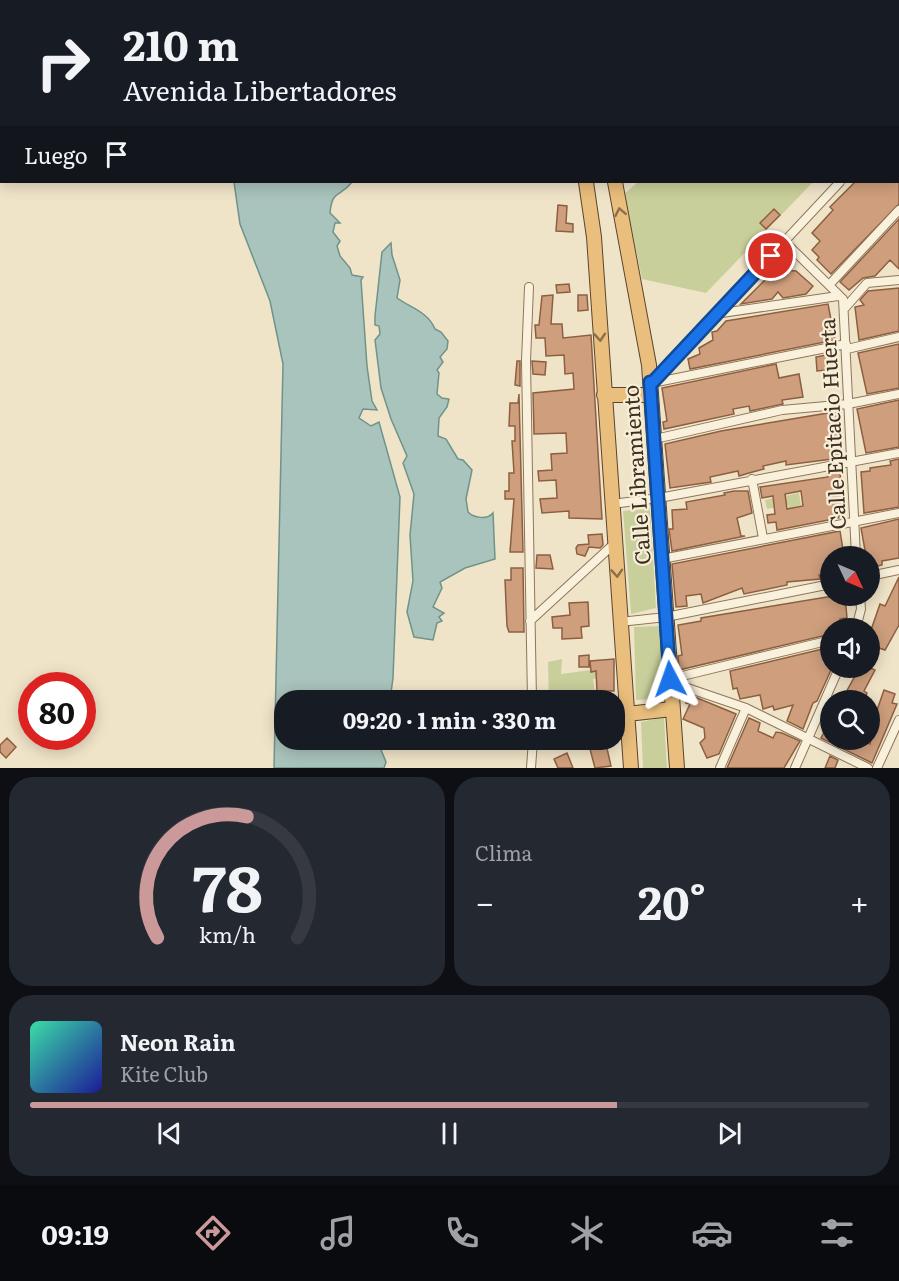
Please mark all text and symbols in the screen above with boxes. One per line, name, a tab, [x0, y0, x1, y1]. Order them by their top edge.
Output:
text: 210 m	[123, 12, 239, 74]
icon: right	[24, 24, 102, 102]
text: Avenida Libertadores	[123, 69, 397, 109]
text: Luego	[24, 138, 88, 171]
icon: arrive	[100, 138, 133, 171]
one-way arrow	[615, 207, 627, 216]
pin	[745, 230, 796, 281]
icon: arrive	[754, 239, 787, 272]
street label: Calle Epitacio Huerta	[810, 317, 852, 530]
one-way arrow	[593, 332, 606, 341]
street label: Calle Libramiento	[613, 384, 657, 566]
north arrow	[820, 546, 880, 606]
map controls	[820, 546, 880, 750]
one-way arrow	[610, 569, 623, 578]
button: sound	[820, 618, 880, 678]
position arrow	[638, 647, 702, 711]
speed limit sign: 80	[18, 672, 96, 750]
button: search	[820, 690, 880, 750]
text: 09:20 · 1 min · 330 m	[343, 703, 556, 736]
text: Clima	[475, 837, 532, 867]
text: 78	[192, 839, 262, 931]
text: 20°	[638, 867, 706, 934]
text: −	[475, 876, 494, 925]
text: +	[850, 876, 869, 925]
text: km/h	[198, 919, 256, 951]
text: Neon Rain	[120, 1025, 236, 1058]
text: Kite Club	[120, 1058, 208, 1088]
icon: previous	[153, 1117, 186, 1150]
icon: pause	[433, 1117, 466, 1150]
icon: next	[713, 1117, 746, 1150]
icon: directions	[192, 1212, 234, 1254]
icon: music	[317, 1212, 359, 1254]
icon: phone	[441, 1212, 483, 1254]
icon: climate	[566, 1212, 608, 1254]
icon: car	[691, 1212, 733, 1254]
icon: filters	[816, 1212, 858, 1254]
text: 09:19	[41, 1213, 109, 1253]

